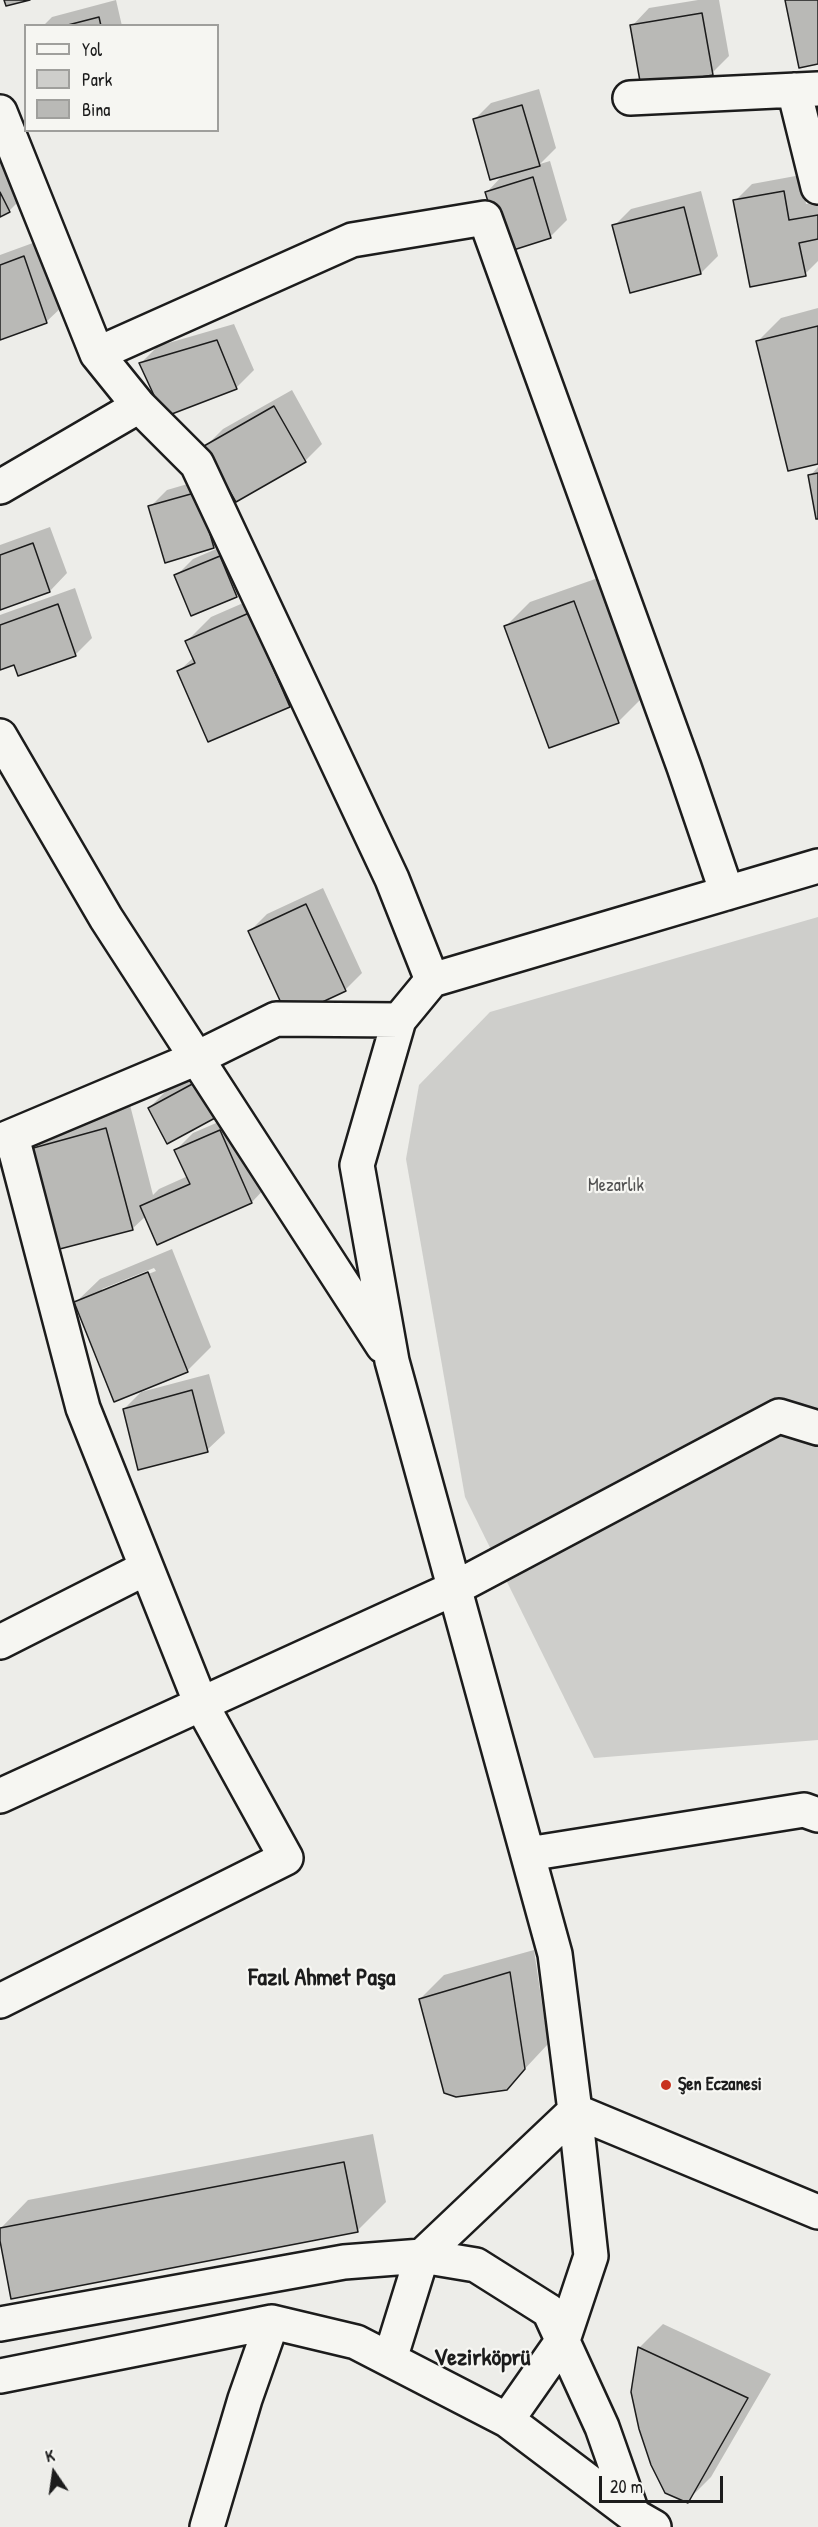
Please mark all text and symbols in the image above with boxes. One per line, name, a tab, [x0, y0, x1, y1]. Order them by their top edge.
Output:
legend	[24, 24, 219, 132]
text: Yol	[82, 37, 102, 62]
text: Park	[82, 67, 112, 92]
text: Bina	[82, 97, 110, 122]
park label: Mezarlık	[588, 1175, 644, 1197]
district label: Fazıl Ahmet Paşa	[249, 1965, 395, 1993]
place label: Şen Eczanesi	[678, 2074, 762, 2096]
marker: Şen Eczanesi	[659, 2078, 673, 2092]
district label: Vezirköprü	[434, 2345, 530, 2373]
north arrow	[24, 2443, 84, 2503]
text: K	[43, 2444, 57, 2467]
scale bar	[602, 2464, 726, 2502]
text: 20 m	[610, 2474, 643, 2499]

